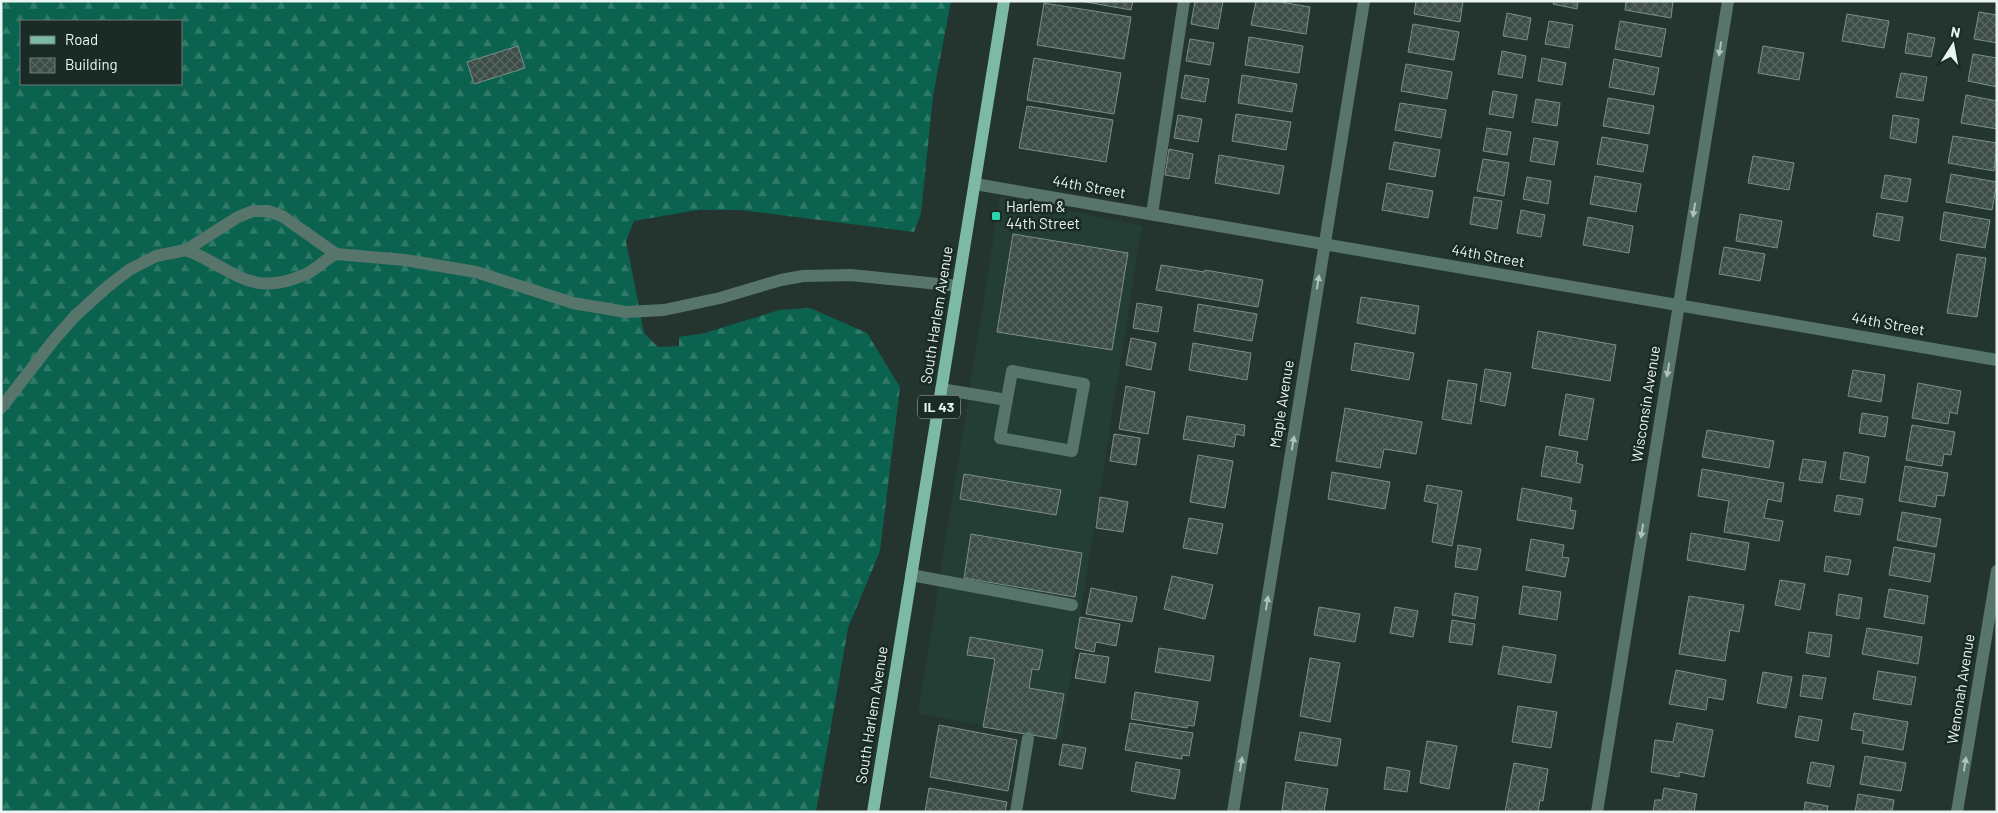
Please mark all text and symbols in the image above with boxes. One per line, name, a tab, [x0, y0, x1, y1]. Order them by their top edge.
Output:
legend	[20, 20, 182, 85]
north arrow	[1928, 20, 1978, 70]
text: N	[1949, 23, 1962, 41]
text: Road	[65, 30, 98, 48]
one-way arrow	[1715, 42, 1723, 58]
text: Building	[65, 55, 118, 73]
street label: 44th Street	[1051, 171, 1127, 201]
place label: Harlem & 44th Street	[1006, 197, 1080, 232]
one-way arrow	[1690, 202, 1698, 218]
marker: Harlem & 44th Street	[990, 210, 1002, 222]
street label: 44th Street	[1450, 240, 1526, 270]
street label: South Harlem Avenue	[916, 245, 956, 385]
one-way arrow	[1315, 274, 1323, 290]
street label: 44th Street	[1850, 308, 1926, 338]
street label: Wisconsin Avenue	[1627, 344, 1663, 464]
street label: Maple Avenue	[1265, 359, 1297, 449]
one-way arrow	[1663, 363, 1671, 379]
road number: IL 43	[918, 396, 960, 418]
one-way arrow	[1289, 434, 1297, 450]
one-way arrow	[1638, 523, 1646, 539]
one-way arrow	[1263, 595, 1271, 611]
street label: Wenonah Avenue	[1942, 633, 1978, 745]
street label: South Harlem Avenue	[851, 645, 891, 785]
one-way arrow	[1237, 755, 1245, 771]
one-way arrow	[1962, 755, 1970, 771]

